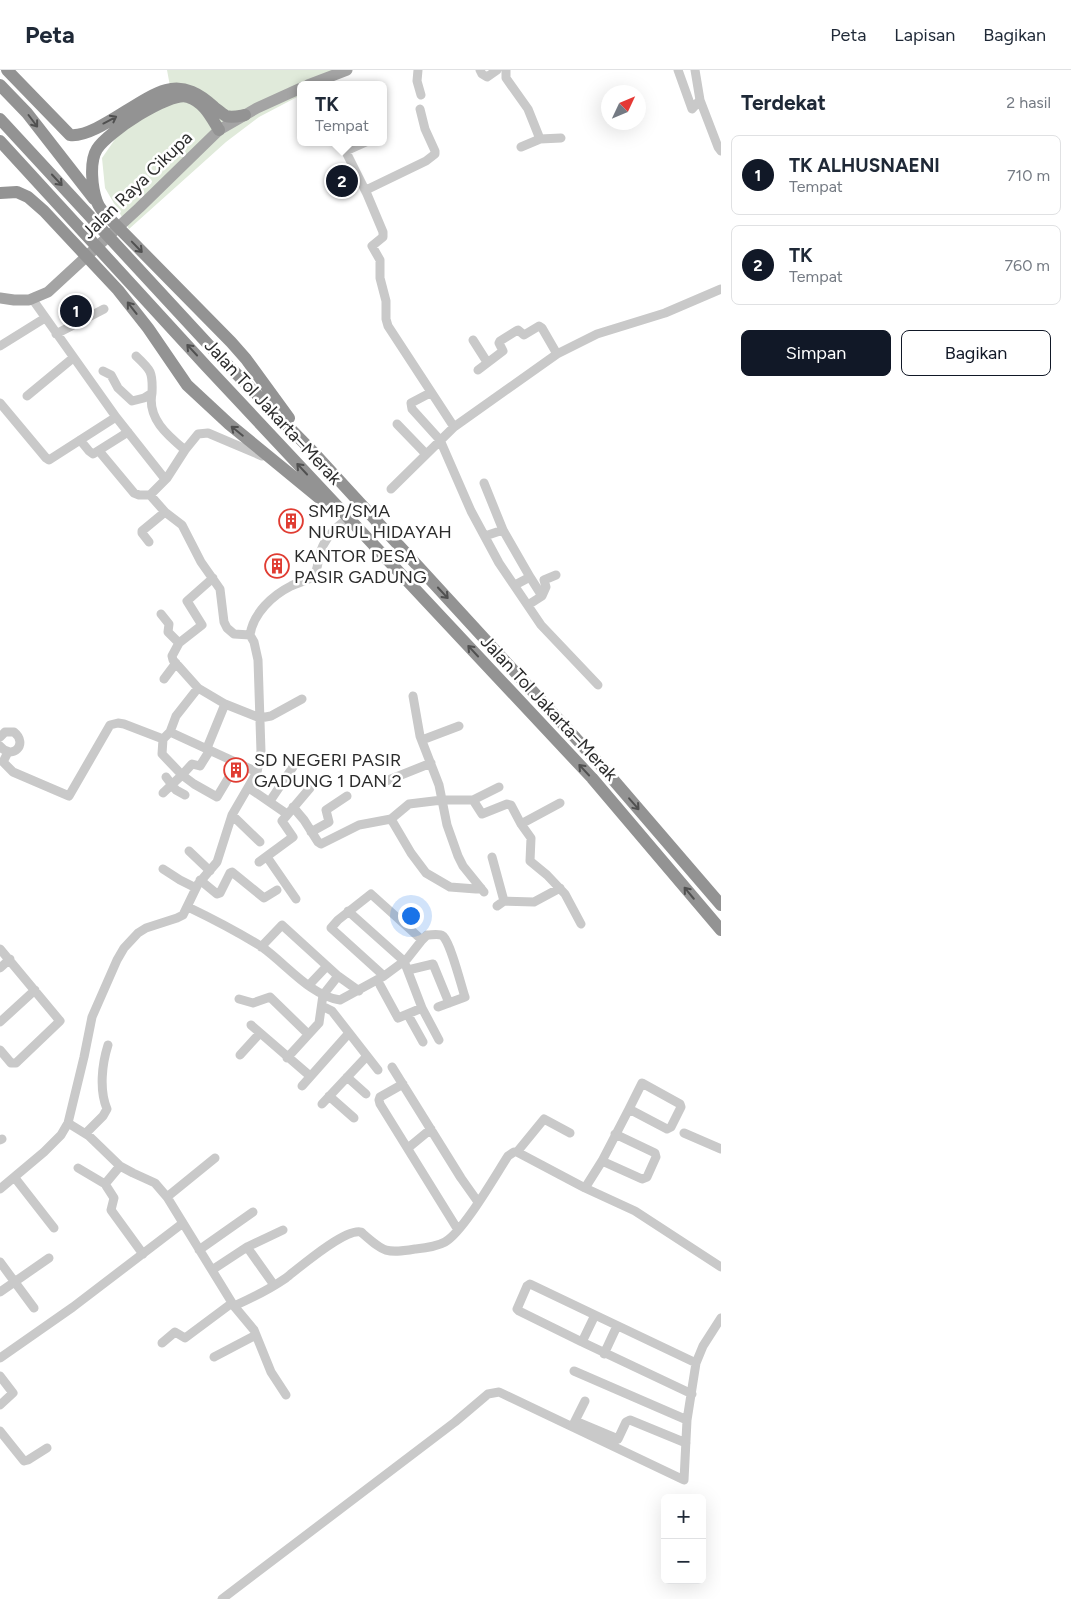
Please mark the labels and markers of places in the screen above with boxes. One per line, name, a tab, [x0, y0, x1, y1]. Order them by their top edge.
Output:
pin: 2	[326, 162, 358, 200]
pin: 1	[60, 292, 92, 330]
place label: SMP/SMA NURUL HIDAYAH	[308, 500, 452, 543]
building icon: SMP/SMA NURUL HIDAYAH	[278, 508, 304, 534]
place label: KANTOR DESA PASIR GADUNG	[294, 545, 427, 588]
building icon: KANTOR DESA PASIR GADUNG	[264, 553, 290, 579]
place label: SD NEGERI PASIR GADUNG 1 DAN 2	[254, 749, 402, 792]
building icon: SD NEGERI PASIR GADUNG 1 DAN 2	[223, 757, 249, 783]

